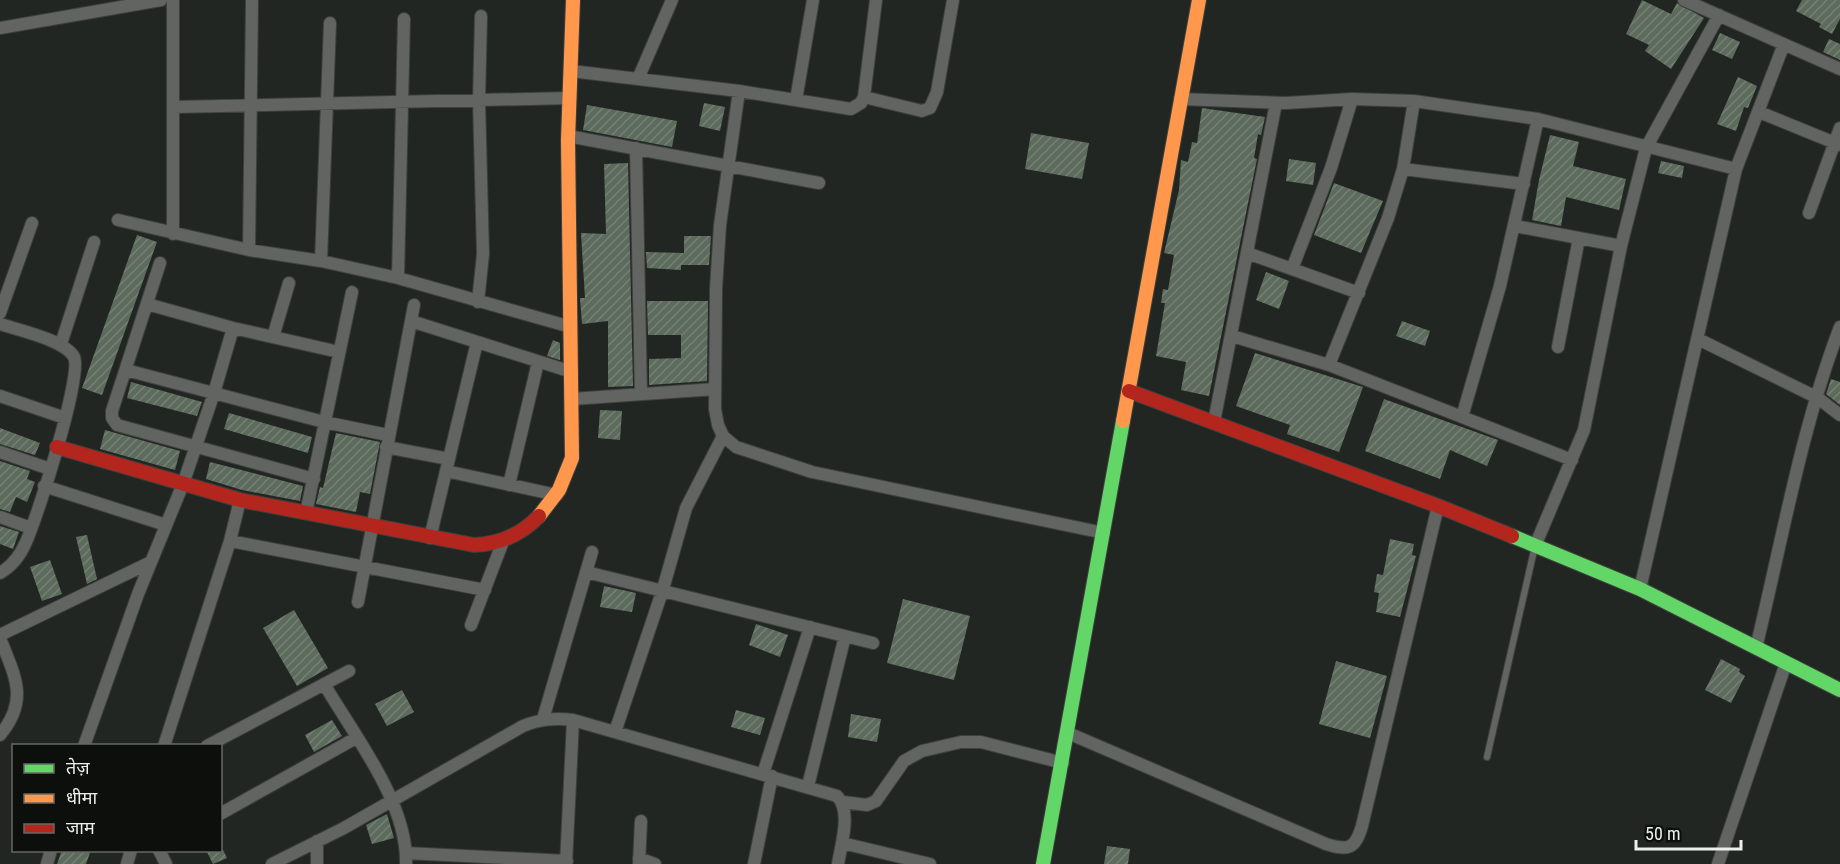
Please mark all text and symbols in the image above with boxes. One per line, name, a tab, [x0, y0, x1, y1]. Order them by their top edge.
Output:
legend	[12, 744, 222, 852]
text: तेज़	[66, 757, 90, 778]
text: धीमा	[66, 787, 97, 808]
scale bar	[1636, 813, 1741, 851]
text: जाम	[66, 817, 96, 838]
text: 50 m	[1645, 823, 1680, 844]

